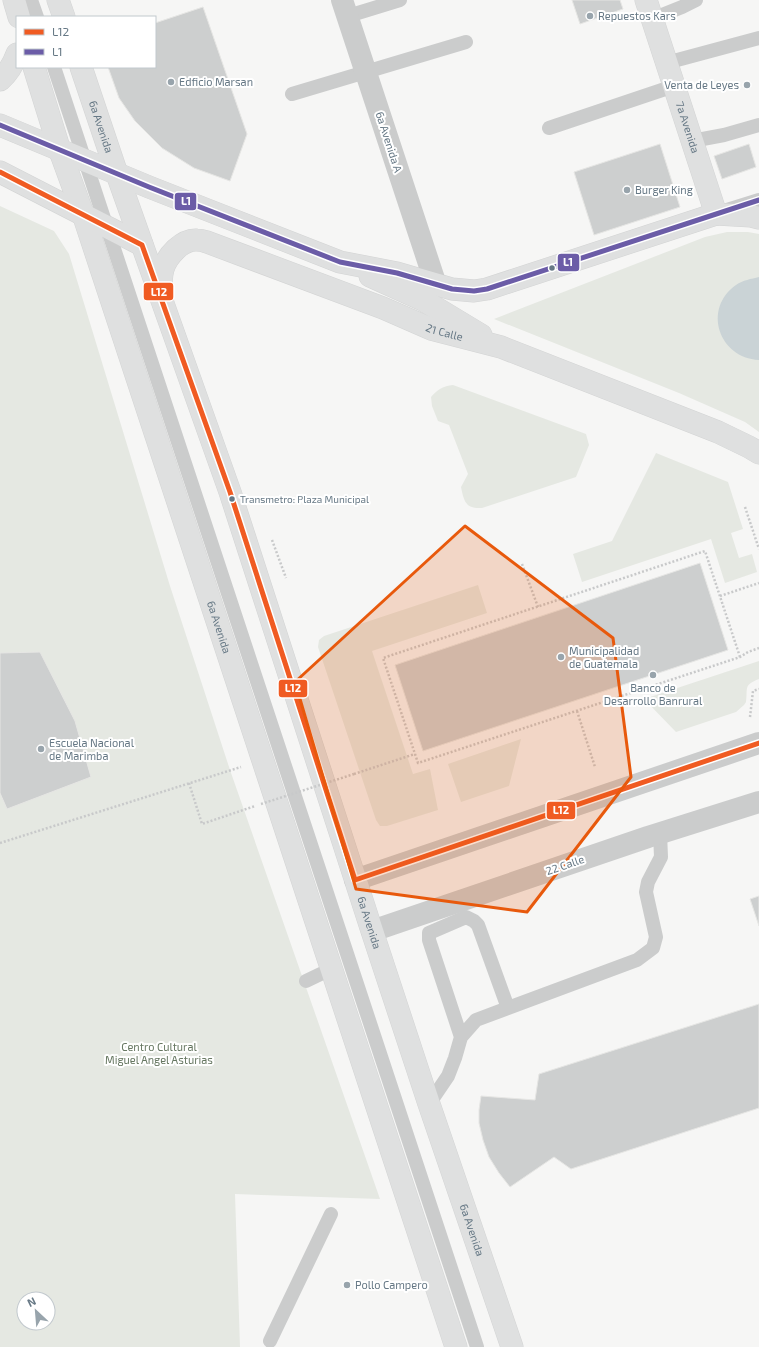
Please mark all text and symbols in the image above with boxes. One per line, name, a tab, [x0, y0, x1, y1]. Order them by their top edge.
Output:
place label: Repuestos Kars	[598, 9, 676, 22]
marker: Repuestos Kars	[585, 11, 595, 21]
legend	[16, 16, 156, 68]
text: L12	[52, 24, 69, 38]
text: L1	[52, 44, 62, 58]
place label: Edficio Marsan	[179, 75, 253, 88]
marker: Edficio Marsan	[166, 77, 176, 87]
place label: Venta de Leyes	[664, 78, 739, 91]
marker: Venta de Leyes	[742, 80, 752, 90]
street label: 6a Avenida	[87, 99, 116, 154]
street label: 7a Avenida	[674, 100, 703, 155]
street label: 6a Avenida A	[374, 110, 405, 174]
place label: Burger King	[635, 183, 693, 196]
marker: Burger King	[622, 185, 632, 195]
line badge: L1	[174, 192, 197, 211]
text: L1	[181, 194, 191, 207]
line badge: L1	[557, 253, 580, 272]
text: L1	[563, 255, 573, 268]
unlabelled marker	[547, 263, 557, 273]
line badge: L12	[143, 282, 174, 301]
text: L12	[151, 285, 167, 298]
street label: 21 Calle	[424, 321, 465, 343]
place label: Transmetro: Plaza Municipal	[240, 493, 369, 505]
marker: Transmetro: Plaza Municipal	[227, 494, 237, 504]
street label: 6a Avenida	[205, 599, 234, 655]
place label: Municipalidad de Guatemala	[569, 644, 639, 670]
marker: Municipalidad de Guatemala	[556, 652, 566, 662]
marker: Banco de Desarrollo Banrural	[648, 670, 658, 680]
line badge: L12	[278, 679, 308, 698]
text: L12	[285, 681, 301, 694]
place label: Banco de Desarrollo Banrural	[604, 681, 703, 707]
place label: Escuela Nacional de Marimba	[49, 736, 135, 762]
marker: Escuela Nacional de Marimba	[36, 744, 46, 754]
line badge: L12	[546, 801, 576, 820]
text: L12	[553, 803, 569, 816]
street label: 22 Calle	[544, 852, 586, 877]
street label: 6a Avenida	[355, 895, 384, 950]
park label: Centro Cultural Miguel Angel Asturias	[105, 1040, 213, 1066]
street label: 6a Avenida	[458, 1202, 487, 1258]
place label: Pollo Campero	[355, 1278, 428, 1291]
marker: Pollo Campero	[342, 1280, 352, 1290]
north arrow	[16, 1291, 56, 1331]
text: N	[25, 1294, 38, 1309]

